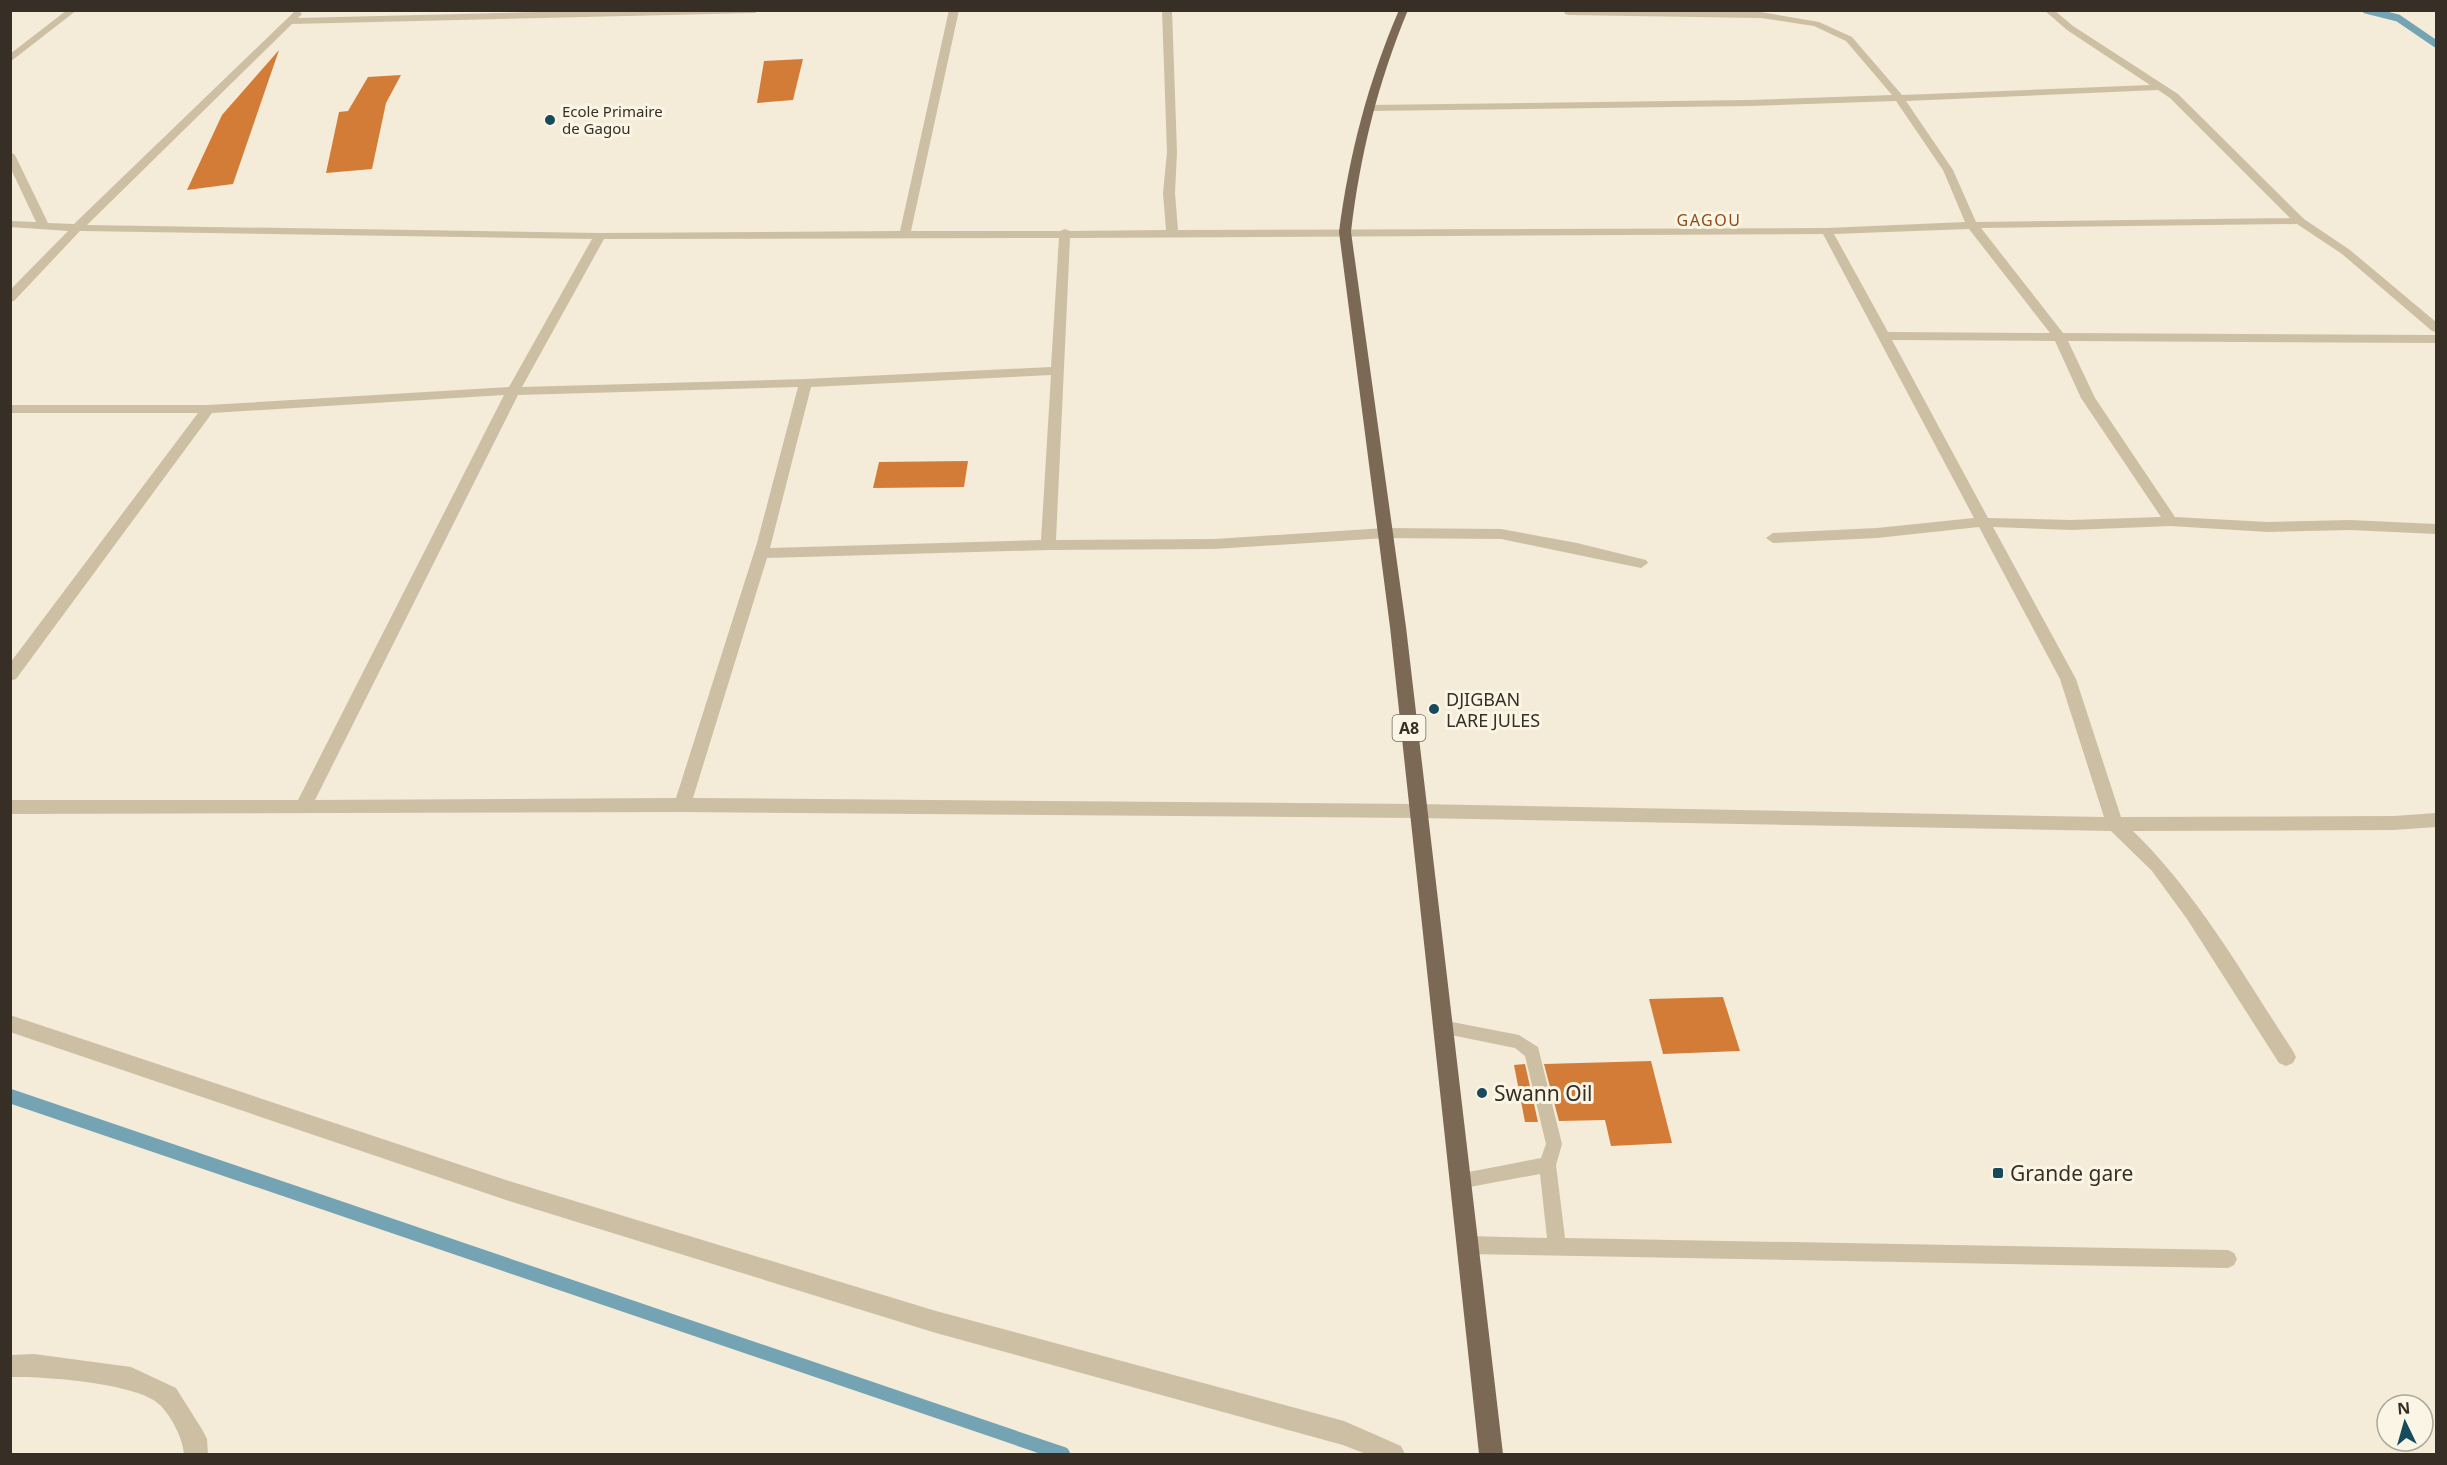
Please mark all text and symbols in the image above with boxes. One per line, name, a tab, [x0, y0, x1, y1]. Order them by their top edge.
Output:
place label: Ecole Primaire de Gagou	[562, 101, 663, 138]
marker: Ecole Primaire de Gagou	[543, 113, 557, 127]
district label: GAGOU	[1677, 209, 1741, 231]
place label: DJIGBAN LARE JULES	[1446, 687, 1540, 732]
marker: DJIGBAN LARE JULES	[1427, 702, 1441, 716]
road number: A8	[1392, 715, 1426, 741]
place label: Swann Oil	[1494, 1079, 1592, 1107]
marker: Swann Oil	[1475, 1086, 1489, 1100]
place label: Grande gare	[2010, 1159, 2133, 1187]
marker: Grande gare	[1991, 1166, 2005, 1180]
north arrow	[2375, 1393, 2435, 1453]
text: N	[2396, 1397, 2411, 1420]

